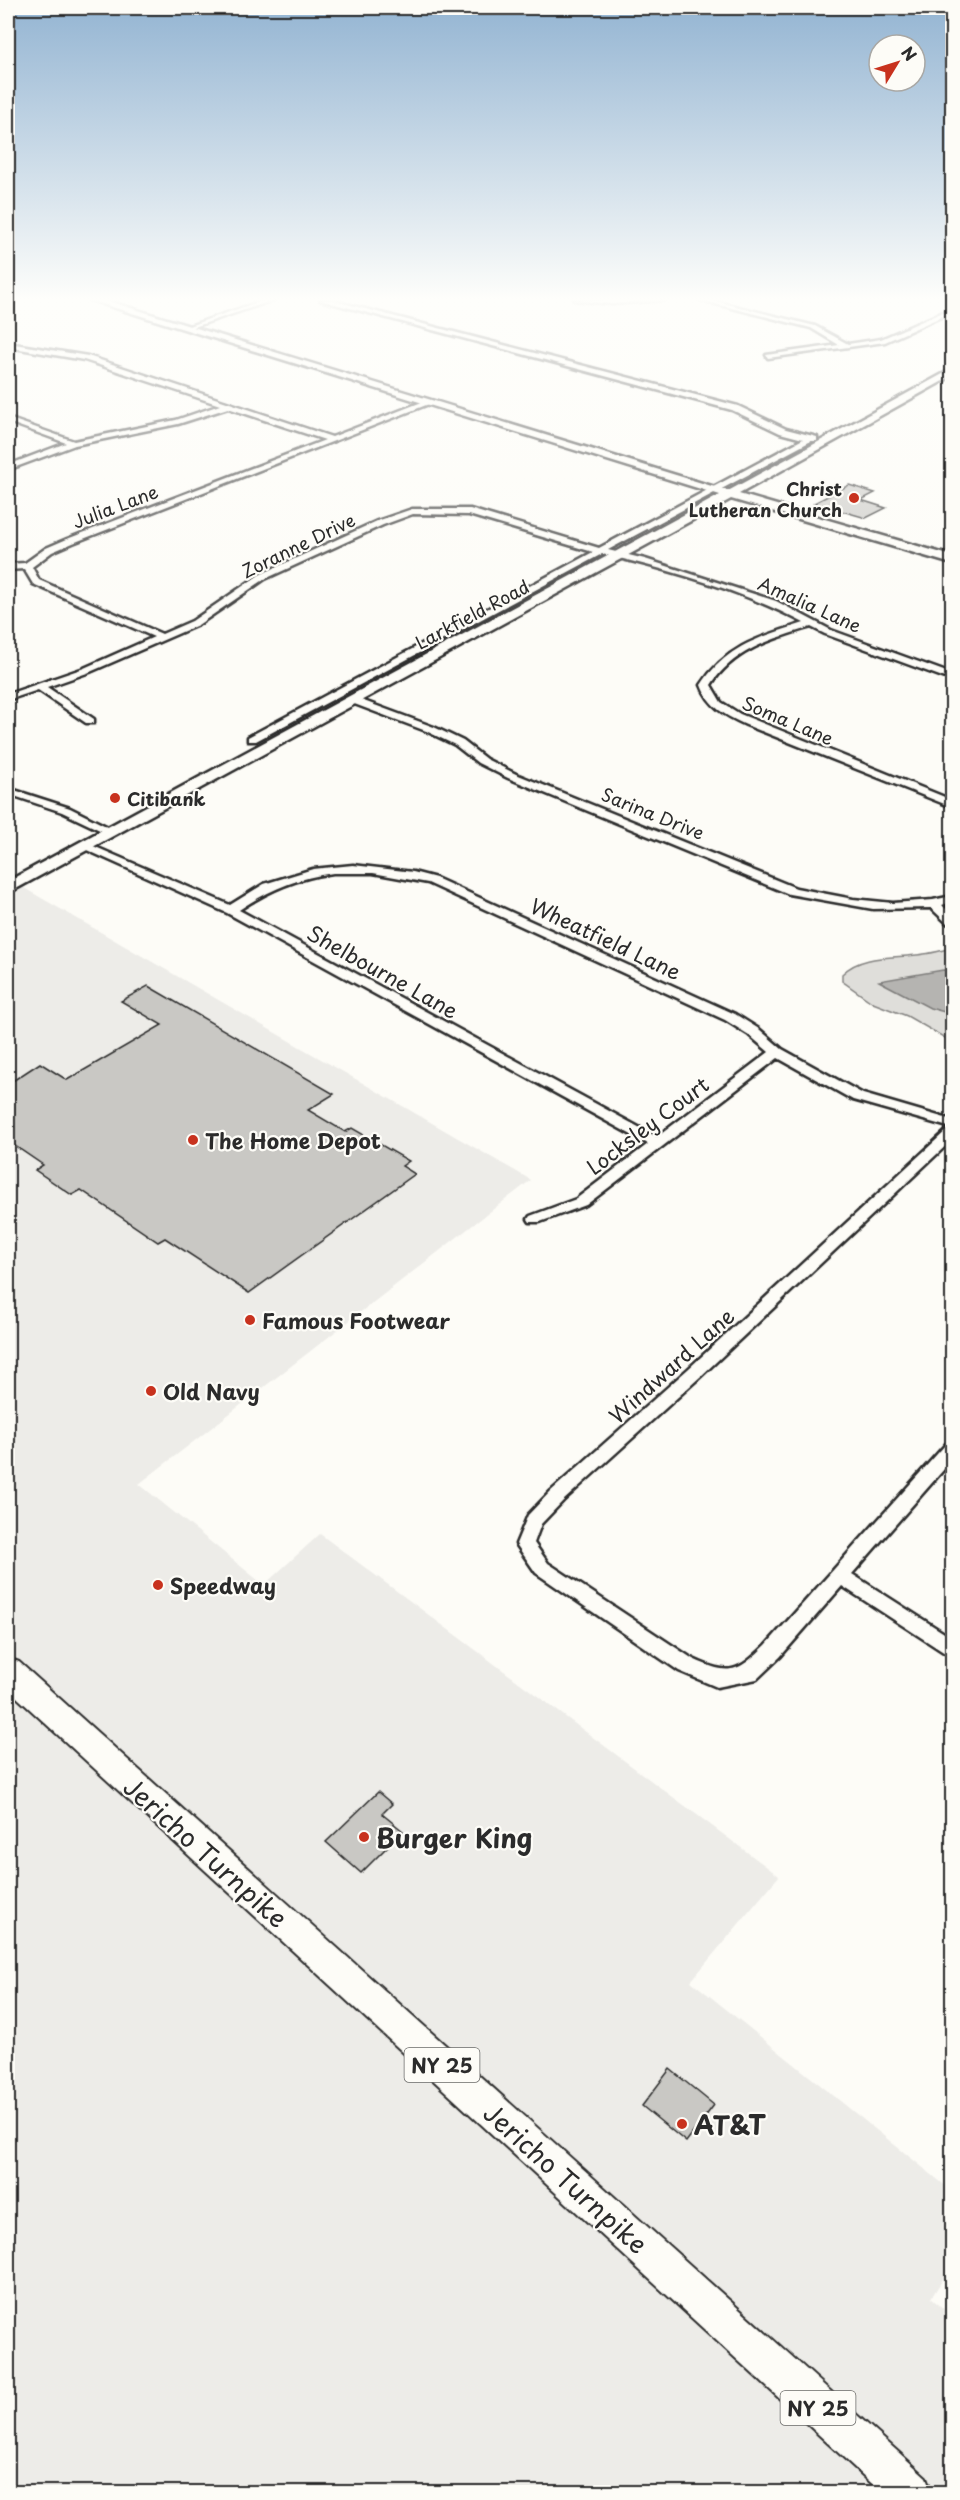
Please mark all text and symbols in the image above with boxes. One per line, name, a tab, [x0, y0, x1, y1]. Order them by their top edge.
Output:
north arrow	[867, 33, 927, 93]
text: N	[896, 41, 923, 66]
place label: Christ Lutheran Church	[689, 475, 842, 523]
street label: Julia Lane	[68, 477, 162, 535]
marker: Christ Lutheran Church	[847, 491, 861, 505]
street label: Zoranne Drive	[237, 506, 359, 584]
street label: Amalia Lane	[754, 569, 866, 639]
street label: Larkfield Road	[410, 573, 534, 655]
street label: Soma Lane	[738, 689, 838, 751]
street label: Sarina Drive	[598, 780, 708, 846]
place label: Citibank	[127, 785, 206, 812]
marker: Citibank	[108, 791, 122, 805]
street label: Wheatfield Lane	[525, 889, 687, 987]
street label: Shelbourne Lane	[302, 916, 464, 1026]
street label: Locksley Court	[579, 1068, 715, 1182]
place label: The Home Depot	[205, 1124, 381, 1156]
marker: The Home Depot	[186, 1133, 200, 1147]
street label: Windward Lane	[601, 1300, 741, 1430]
place label: Famous Footwear	[262, 1304, 450, 1336]
marker: Famous Footwear	[243, 1313, 257, 1327]
place label: Old Navy	[163, 1375, 260, 1407]
marker: Old Navy	[144, 1384, 158, 1398]
place label: Speedway	[170, 1569, 276, 1601]
marker: Speedway	[151, 1578, 165, 1592]
street label: Jericho Turnpike	[115, 1768, 297, 1936]
place label: Burger King	[376, 1818, 532, 1857]
marker: Burger King	[357, 1830, 371, 1844]
road number: NY 25	[404, 2048, 480, 2082]
street label: Jericho Turnpike	[475, 2094, 657, 2262]
place label: AT&T	[694, 2105, 766, 2144]
marker: AT&T	[675, 2117, 689, 2131]
road number: NY 25	[780, 2391, 856, 2425]

